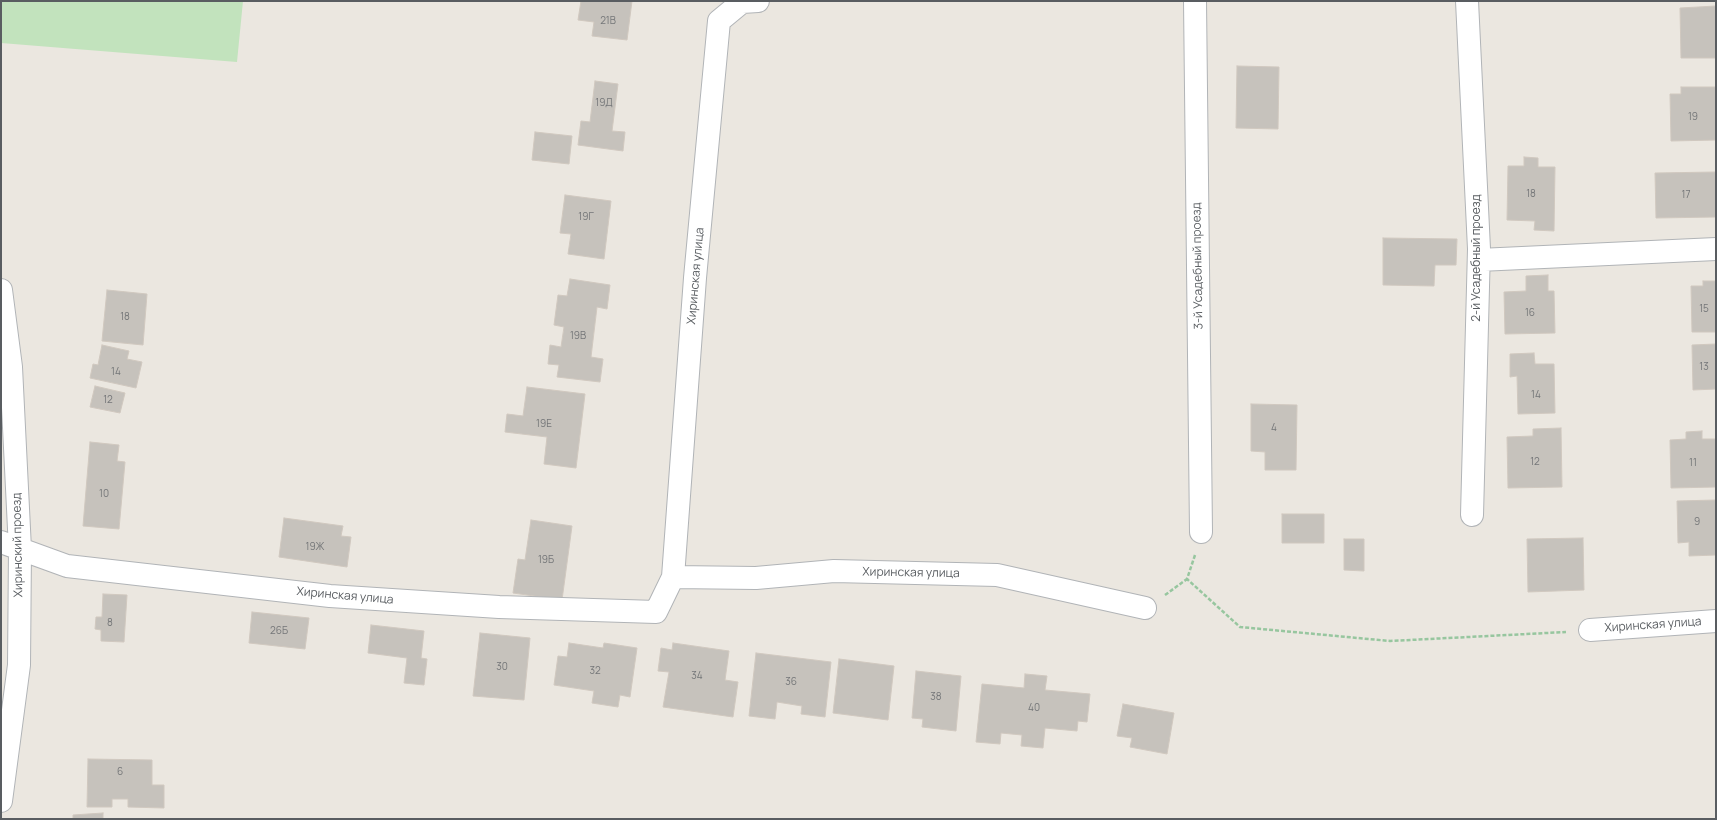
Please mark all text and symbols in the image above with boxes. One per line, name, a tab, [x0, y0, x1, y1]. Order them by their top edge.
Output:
house number: 21В	[600, 15, 616, 27]
house number: 19Д	[595, 97, 613, 109]
house number: 19	[1688, 111, 1698, 123]
house number: 18	[1526, 188, 1536, 200]
house number: 17	[1682, 189, 1690, 201]
street label: 2-й Усадебный проезд	[1470, 194, 1484, 322]
street label: 3-й Усадебный проезд	[1190, 202, 1206, 330]
house number: 19Г	[578, 211, 594, 223]
street label: Хиринская улица	[685, 227, 707, 325]
house number: 15	[1699, 303, 1709, 315]
house number: 16	[1525, 307, 1535, 319]
house number: 18	[120, 311, 130, 323]
house number: 19В	[570, 330, 586, 342]
house number: 13	[1699, 361, 1709, 373]
house number: 14	[111, 366, 121, 378]
house number: 14	[1531, 389, 1541, 401]
house number: 12	[103, 394, 113, 406]
house number: 19Е	[536, 418, 552, 430]
house number: 4	[1271, 422, 1277, 434]
house number: 12	[1530, 456, 1540, 468]
house number: 11	[1689, 457, 1697, 469]
house number: 10	[99, 488, 109, 500]
street label: Хиринский проезд	[10, 492, 26, 598]
house number: 9	[1694, 516, 1700, 528]
house number: 19Ж	[305, 541, 325, 553]
house number: 19Б	[538, 554, 554, 566]
street label: Хиринская улица	[862, 565, 960, 581]
street label: Хиринская улица	[296, 585, 394, 607]
street label: Хиринская улица	[1604, 614, 1702, 636]
house number: 8	[107, 617, 113, 629]
house number: 26Б	[270, 625, 288, 637]
house number: 30	[496, 661, 508, 673]
house number: 32	[589, 665, 601, 677]
house number: 34	[691, 670, 703, 682]
house number: 36	[785, 676, 797, 688]
house number: 38	[930, 691, 942, 703]
house number: 40	[1028, 702, 1040, 714]
house number: 6	[117, 766, 123, 778]

